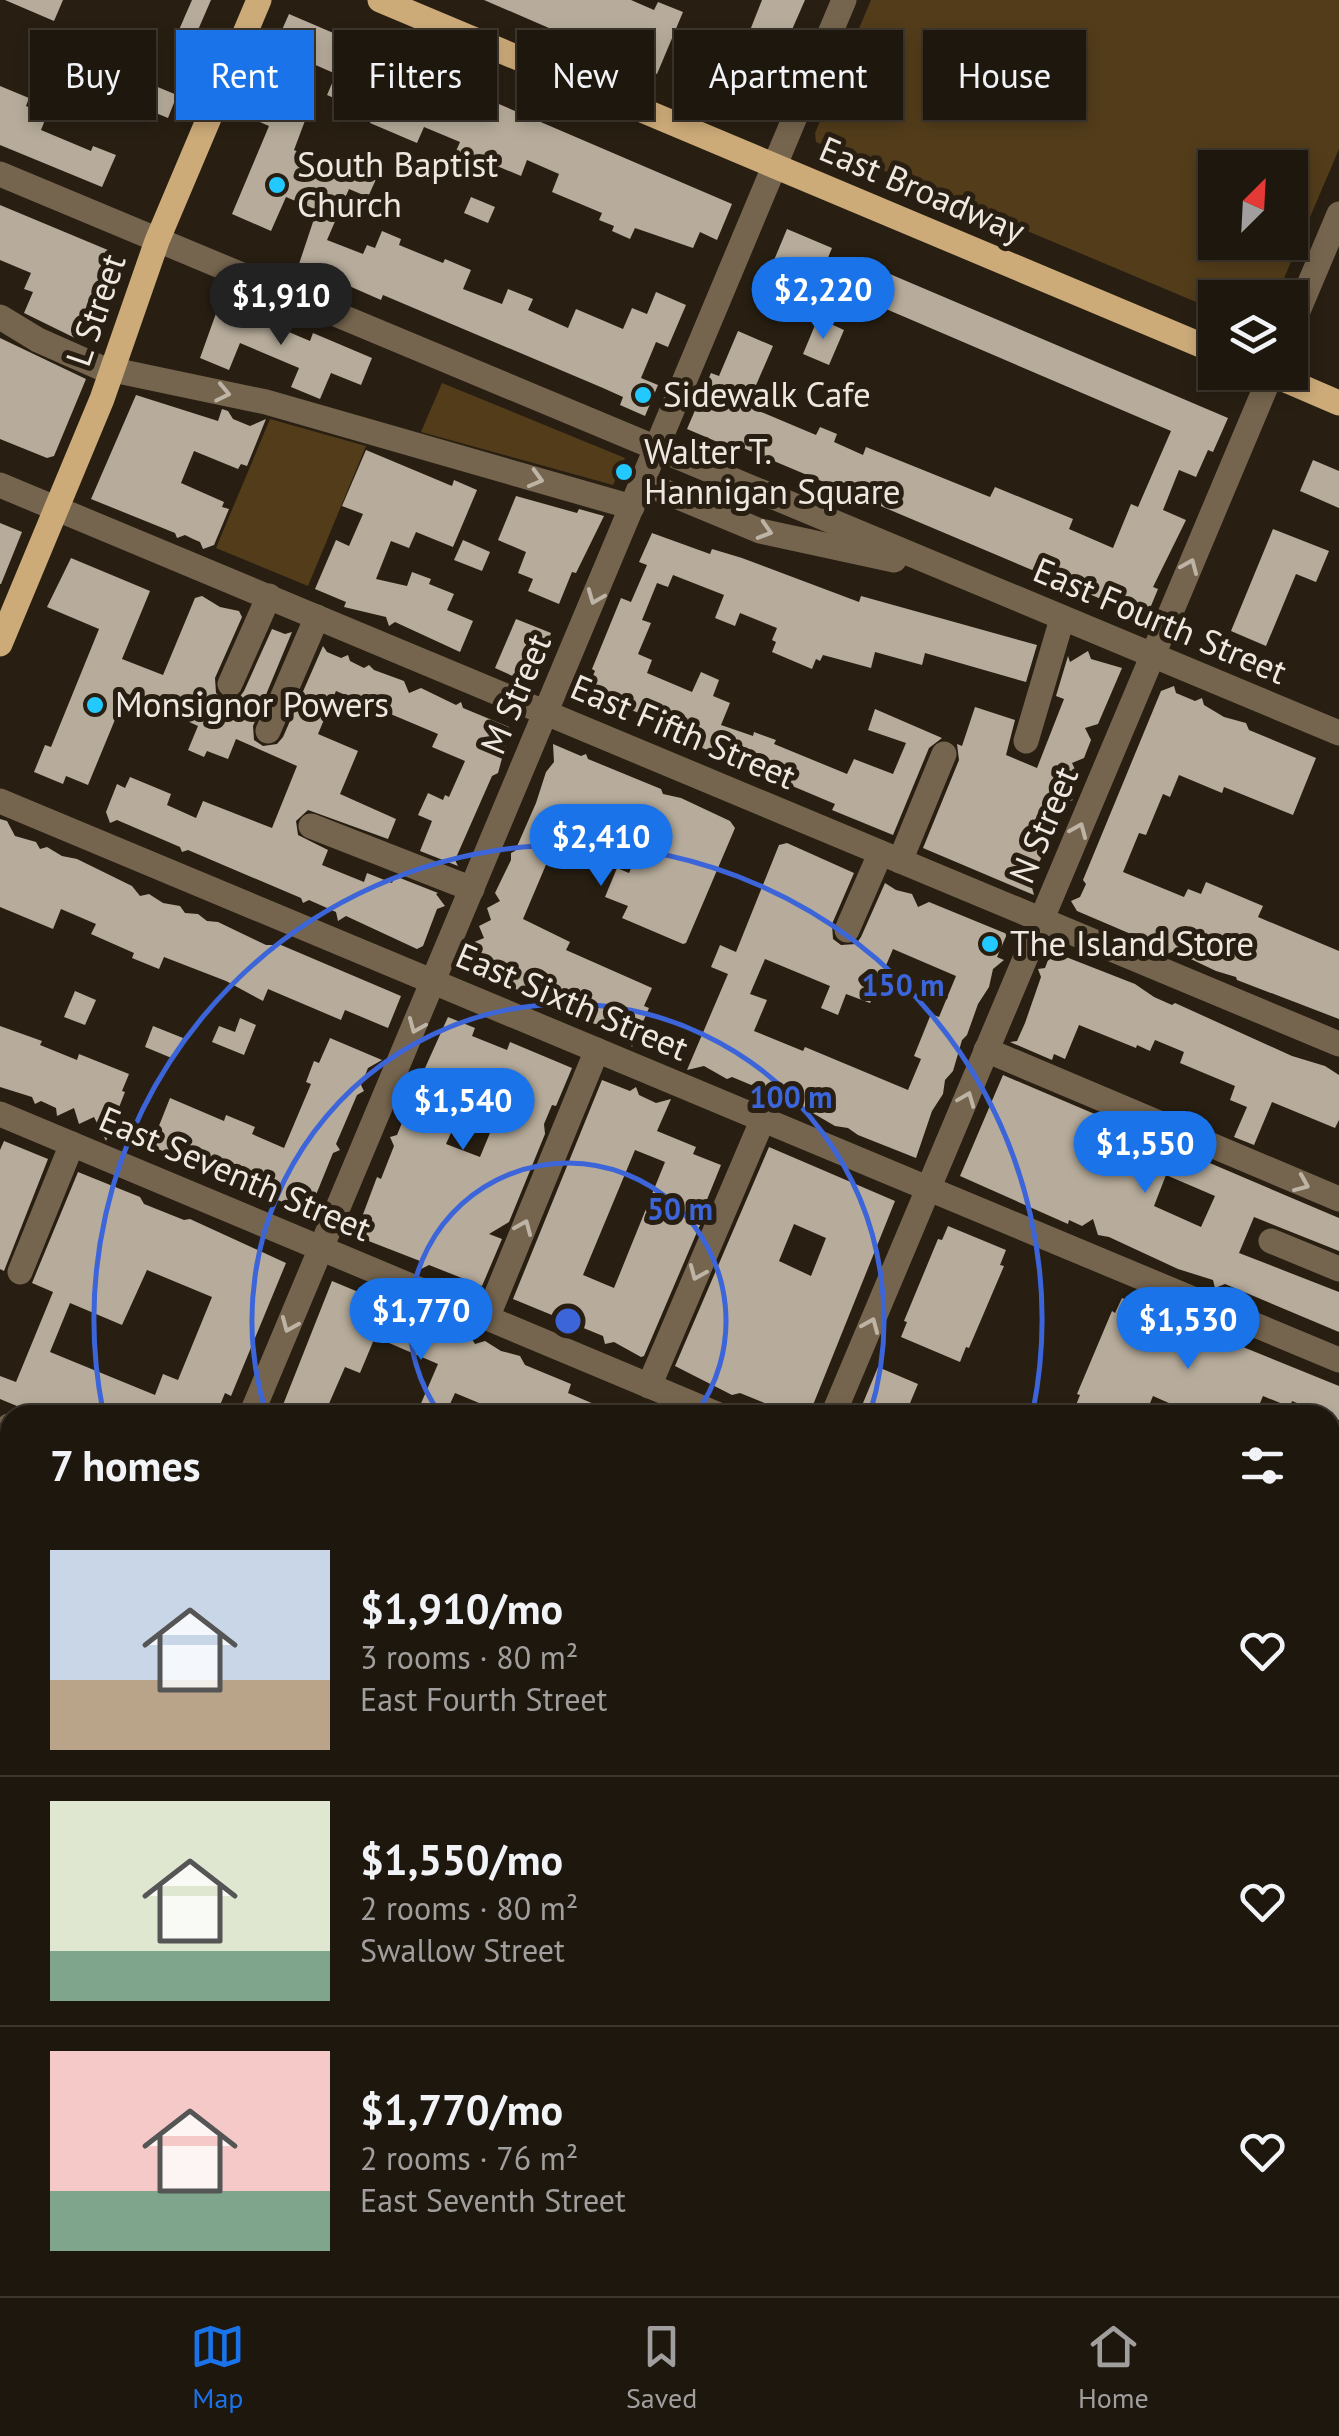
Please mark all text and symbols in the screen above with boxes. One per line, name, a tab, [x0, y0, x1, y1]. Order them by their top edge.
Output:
chip: Buy	[30, 30, 156, 120]
chip: Rent	[176, 30, 314, 120]
chip: Filters	[334, 30, 497, 120]
chip: New	[517, 30, 654, 120]
chip: Apartment	[674, 30, 903, 120]
chip: House	[923, 30, 1086, 120]
street label: East Broadway	[813, 125, 1032, 253]
place label: South Baptist Church	[297, 141, 498, 227]
north arrow	[1198, 150, 1308, 260]
map controls	[1198, 150, 1308, 390]
marker: South Baptist Church	[266, 174, 288, 196]
street label: L Street	[55, 248, 136, 372]
pin: $2,220	[742, 257, 904, 342]
pin: $1,910	[200, 263, 362, 348]
text: $2,220	[774, 268, 872, 310]
text: $1,910	[232, 274, 330, 316]
button: layers	[1198, 280, 1308, 390]
place label: Sidewalk Cafe	[663, 371, 871, 417]
one-way arrow	[214, 382, 231, 403]
marker: Sidewalk Cafe	[632, 384, 654, 406]
place label: Walter T. Hannigan Square	[644, 428, 900, 514]
marker: Walter T. Hannigan Square	[613, 461, 635, 483]
one-way arrow	[527, 468, 544, 489]
one-way arrow	[756, 519, 773, 540]
street label: East Fourth Street	[1027, 546, 1294, 694]
one-way arrow	[1179, 558, 1199, 576]
one-way arrow	[586, 587, 606, 605]
street label: M Street	[469, 626, 561, 761]
street label: East Fifth Street	[564, 663, 803, 799]
place label: Monsignor Powers	[115, 681, 389, 727]
marker: Monsignor Powers	[84, 694, 106, 716]
street label: N Street	[998, 759, 1088, 890]
pin: $2,410	[520, 804, 682, 889]
text: $2,410	[552, 815, 650, 857]
one-way arrow	[1068, 822, 1088, 840]
place label: The Island Store	[1010, 920, 1254, 966]
street label: East Sixth Street	[449, 931, 696, 1071]
marker: The Island Store	[979, 933, 1001, 955]
text: 150 m	[862, 965, 944, 1004]
one-way arrow	[408, 1016, 428, 1034]
pin: $1,540	[382, 1068, 544, 1153]
text: 100 m	[750, 1077, 832, 1116]
text: $1,540	[414, 1079, 512, 1121]
one-way arrow	[955, 1091, 975, 1108]
street label: East Seventh Street	[93, 1095, 378, 1251]
pin: $1,550	[1064, 1111, 1226, 1196]
text: $1,550	[1096, 1122, 1194, 1164]
one-way arrow	[1292, 1172, 1310, 1192]
text: 50 m	[647, 1189, 713, 1228]
one-way arrow	[512, 1220, 532, 1238]
one-way arrow	[689, 1263, 709, 1281]
pin: $1,770	[340, 1278, 502, 1363]
pin: $1,530	[1107, 1287, 1269, 1372]
text: $1,770	[372, 1289, 470, 1331]
text: $1,530	[1139, 1298, 1237, 1340]
centre of rings	[550, 1303, 586, 1339]
one-way arrow	[281, 1315, 301, 1333]
one-way arrow	[859, 1317, 879, 1335]
text: 7 homes	[50, 1438, 201, 1493]
icon: filters	[1235, 1438, 1290, 1493]
text: $1,910/mo	[360, 1581, 563, 1636]
icon: home	[130, 1590, 250, 1710]
icon: heart	[1235, 1623, 1290, 1678]
text: 3 rooms · 80 m²	[360, 1636, 578, 1678]
text: East Fourth Street	[360, 1678, 607, 1720]
text: $1,550/mo	[360, 1832, 563, 1887]
icon: home	[130, 1841, 250, 1961]
icon: heart	[1235, 1874, 1290, 1929]
text: 2 rooms · 80 m²	[360, 1887, 578, 1929]
text: Swallow Street	[360, 1929, 565, 1971]
text: $1,770/mo	[360, 2082, 563, 2137]
icon: home	[130, 2091, 250, 2211]
icon: heart	[1235, 2124, 1290, 2179]
text: 2 rooms · 76 m²	[360, 2137, 578, 2179]
text: East Seventh Street	[360, 2179, 626, 2221]
tab: Map	[190, 2319, 245, 2416]
tab: Saved	[626, 2319, 697, 2416]
tab: Home	[1078, 2319, 1149, 2416]

